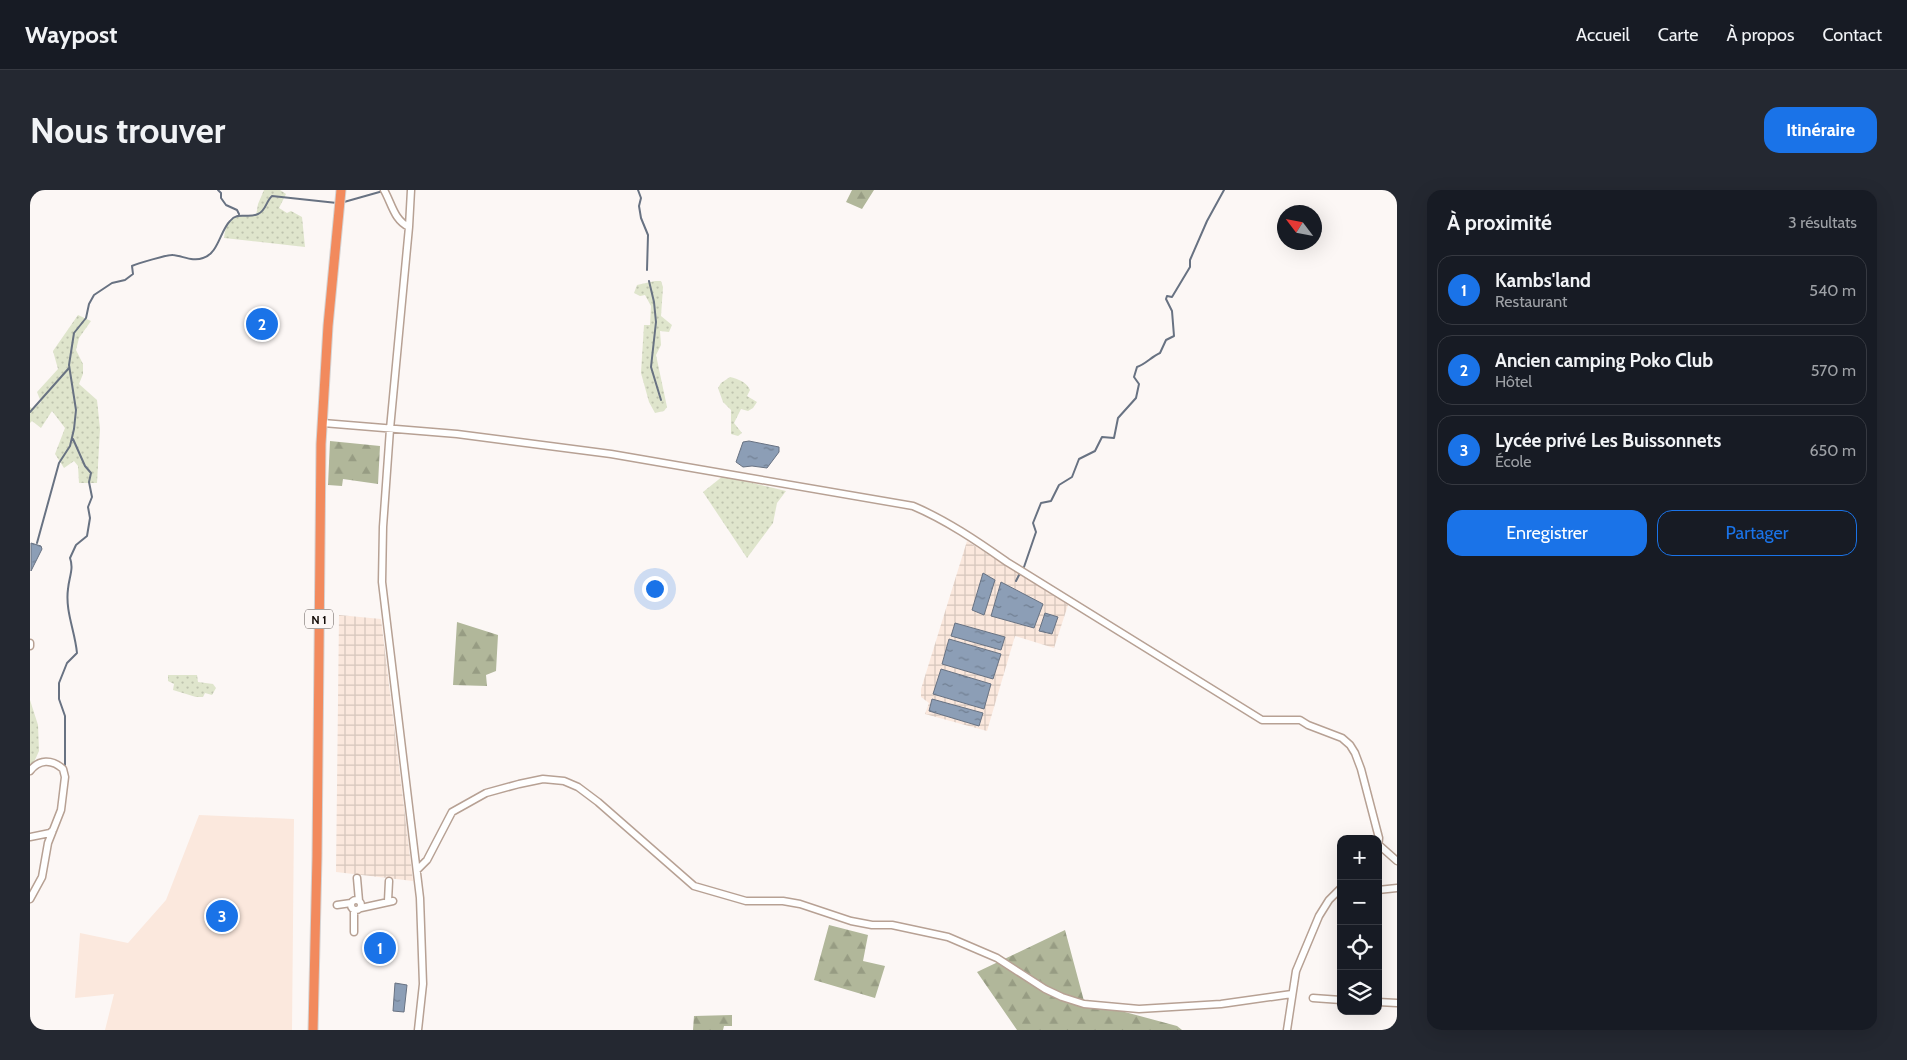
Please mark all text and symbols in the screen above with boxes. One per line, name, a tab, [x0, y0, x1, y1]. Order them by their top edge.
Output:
text: Waypost	[25, 20, 117, 49]
text: Accueil	[1576, 24, 1630, 46]
text: Carte	[1658, 24, 1698, 46]
text: À propos	[1726, 24, 1794, 46]
text: Contact	[1822, 24, 1882, 46]
button: Itinéraire	[1764, 107, 1877, 153]
text: Nous trouver	[30, 109, 225, 152]
north arrow	[1277, 205, 1322, 250]
text: À proximité	[1447, 210, 1552, 235]
text: 3 résultats	[1788, 213, 1857, 232]
text: Kambs'land	[1495, 269, 1591, 292]
text: 1	[1461, 281, 1467, 300]
text: 540 m	[1809, 281, 1856, 300]
text: Restaurant	[1495, 292, 1567, 311]
pin: 2	[246, 305, 278, 343]
text: Ancien camping Poko Club	[1495, 349, 1713, 372]
text: 2	[1460, 361, 1468, 380]
text: 570 m	[1811, 361, 1856, 380]
text: Hôtel	[1495, 372, 1532, 391]
text: Lycée privé Les Buissonnets	[1495, 429, 1721, 452]
text: 3	[1460, 441, 1468, 460]
text: 650 m	[1809, 441, 1856, 460]
text: École	[1495, 452, 1531, 471]
button: Enregistrer	[1447, 510, 1647, 556]
button: Partager	[1657, 510, 1857, 556]
your location	[642, 576, 668, 602]
road number: N 1	[305, 609, 333, 628]
map controls	[1337, 835, 1382, 1015]
button: +	[1337, 835, 1382, 880]
button: −	[1337, 880, 1382, 925]
pin: 3	[206, 897, 238, 935]
button: locate	[1337, 925, 1382, 970]
pin: 1	[364, 929, 396, 967]
button: layers	[1337, 970, 1382, 1015]

